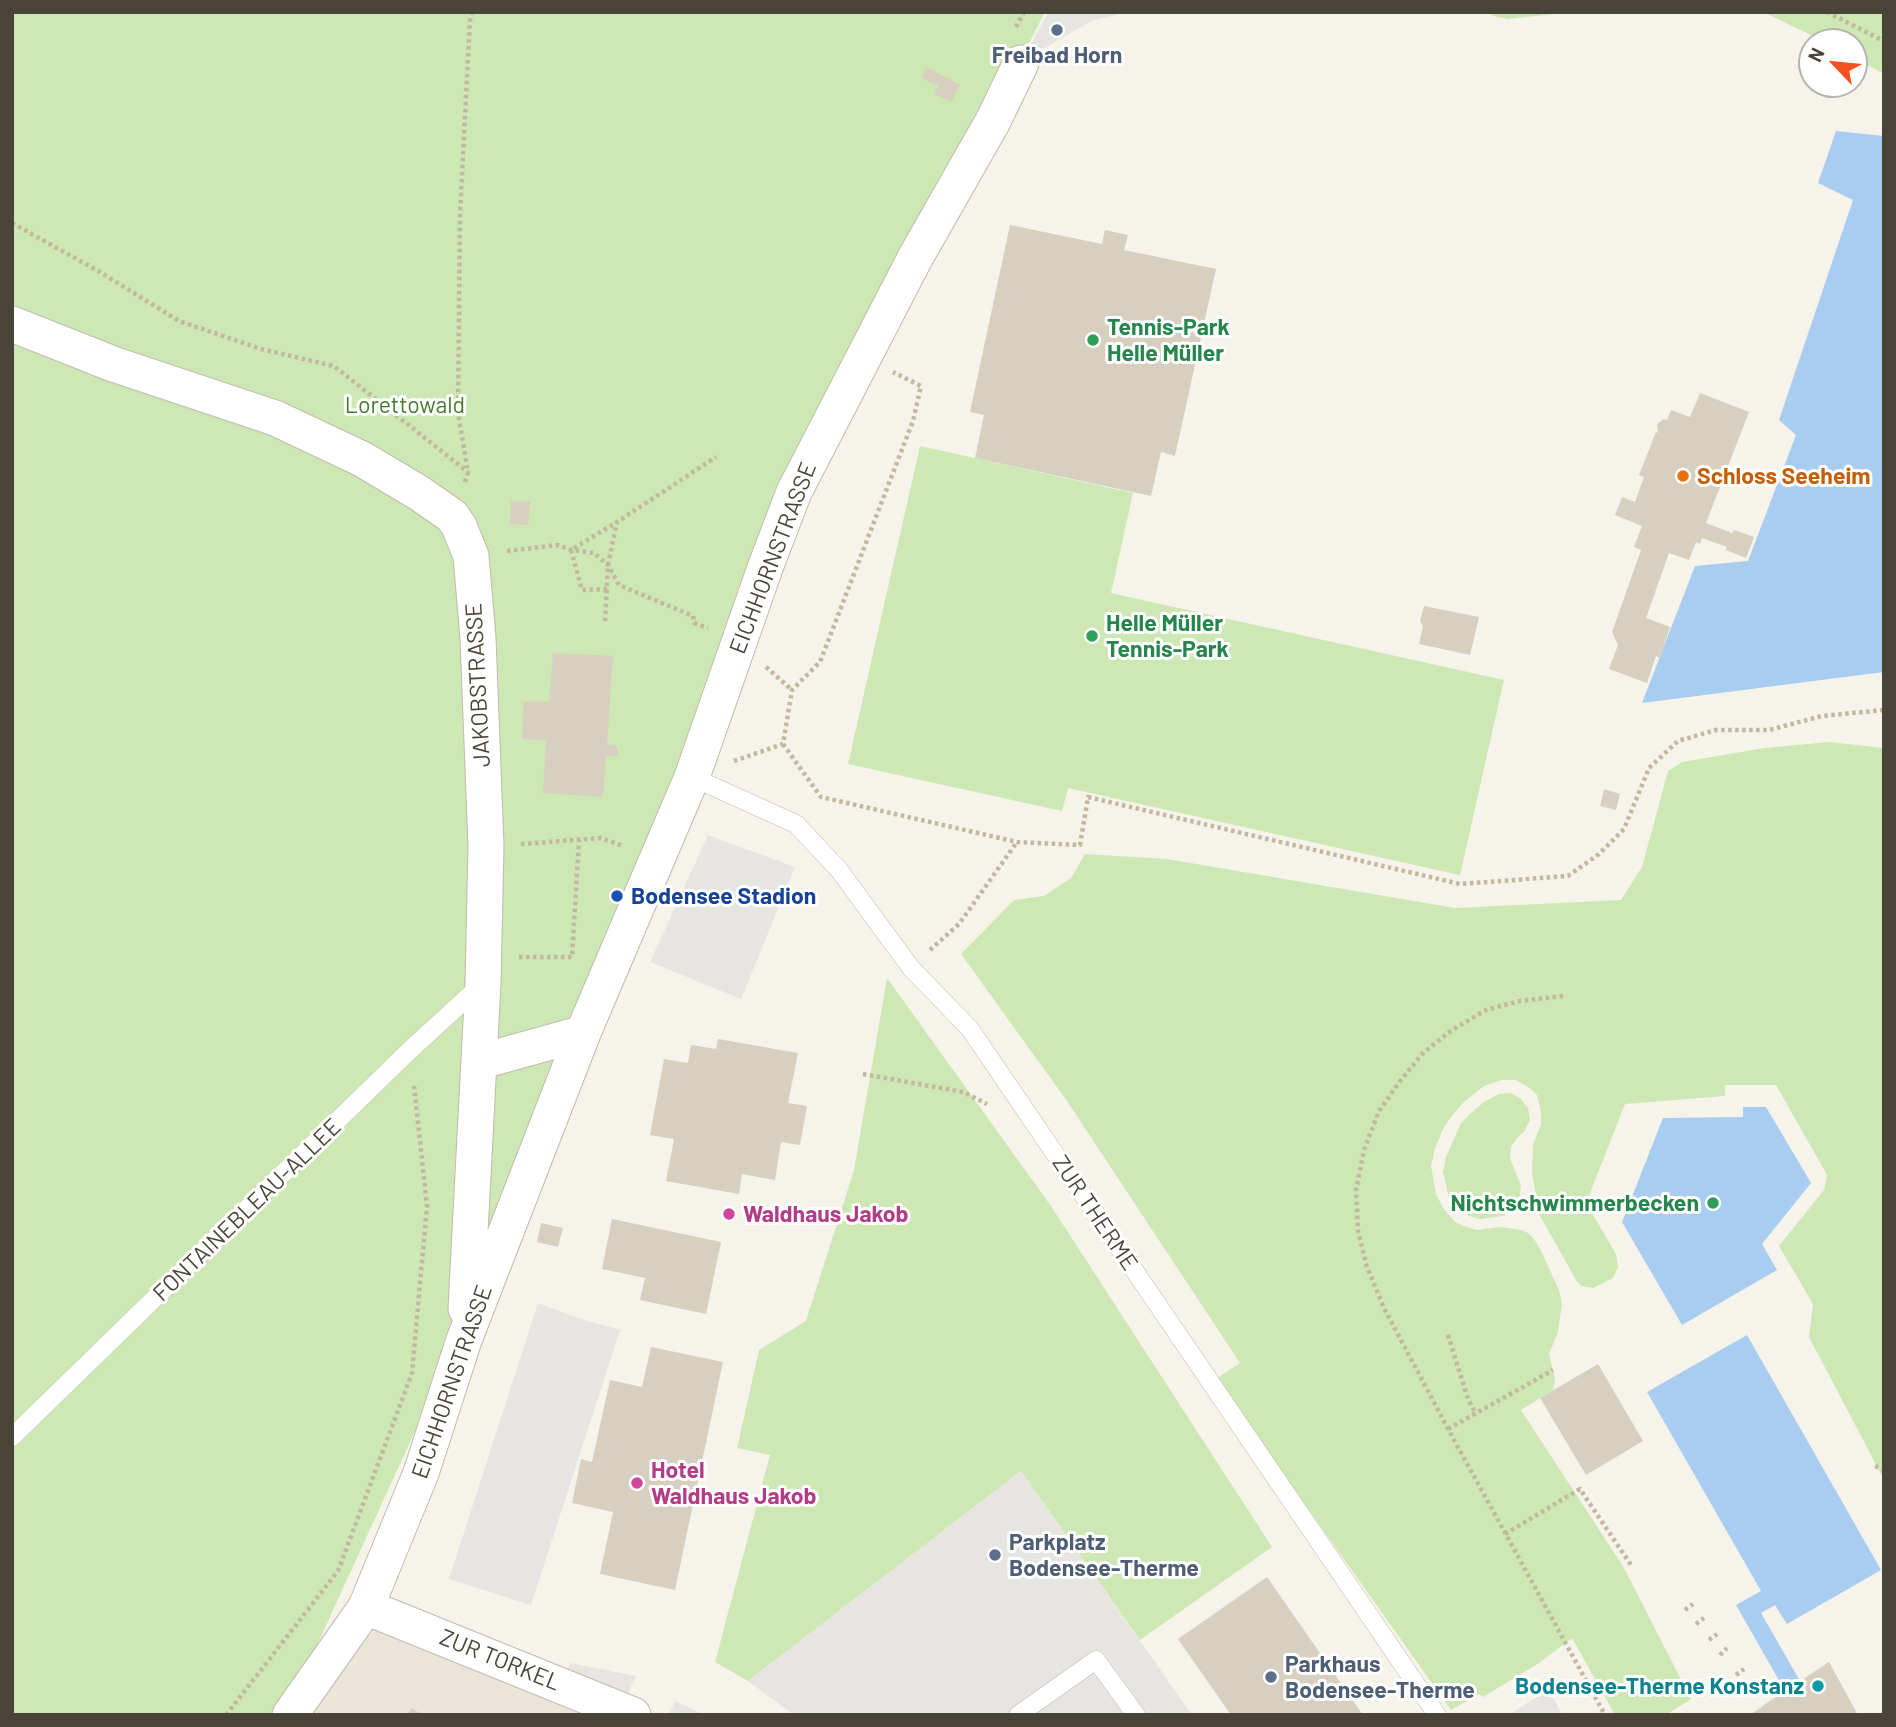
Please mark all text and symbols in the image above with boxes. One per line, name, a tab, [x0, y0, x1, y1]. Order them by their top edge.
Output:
marker: Freibad Horn	[1049, 22, 1065, 38]
north arrow	[1798, 28, 1868, 98]
place label: Freibad Horn	[992, 41, 1122, 69]
text: N	[1802, 44, 1829, 65]
place label: Tennis-Park Helle Müller	[1107, 313, 1230, 367]
marker: Tennis-Park Helle Müller	[1085, 332, 1101, 348]
park label: Lorettowald	[345, 391, 465, 419]
street label: EICHHORNSTRASSE	[724, 458, 822, 658]
place label: Schloss Seeheim	[1697, 462, 1871, 490]
marker: Schloss Seeheim	[1675, 468, 1691, 484]
street label: JAKOBSTRASSE	[460, 602, 496, 768]
place label: Helle Müller Tennis-Park	[1106, 609, 1229, 663]
marker: Helle Müller Tennis-Park	[1084, 628, 1100, 644]
place label: Bodensee Stadion	[631, 882, 816, 910]
marker: Bodensee Stadion	[609, 888, 625, 904]
street label: FONTAINEBLEAU-ALLEE	[147, 1113, 347, 1307]
street label: ZUR THERME	[1046, 1150, 1144, 1276]
place label: Nichtschwimmerbecken	[1450, 1189, 1699, 1217]
marker: Nichtschwimmerbecken	[1705, 1195, 1721, 1211]
place label: Waldhaus Jakob	[743, 1200, 909, 1228]
marker: Waldhaus Jakob	[721, 1206, 737, 1222]
street label: EICHHORNSTRASSE	[406, 1282, 498, 1482]
place label: Hotel Waldhaus Jakob	[651, 1456, 817, 1510]
marker: Hotel Waldhaus Jakob	[629, 1475, 645, 1491]
place label: Parkplatz Bodensee-Therme	[1009, 1528, 1199, 1582]
marker: Parkplatz Bodensee-Therme	[987, 1547, 1003, 1563]
street label: ZUR TORKEL	[436, 1623, 564, 1697]
place label: Parkhaus Bodensee-Therme	[1285, 1650, 1475, 1704]
marker: Parkhaus Bodensee-Therme	[1263, 1669, 1279, 1685]
place label: Bodensee-Therme Konstanz	[1515, 1672, 1804, 1700]
marker: Bodensee-Therme Konstanz	[1810, 1678, 1826, 1694]

